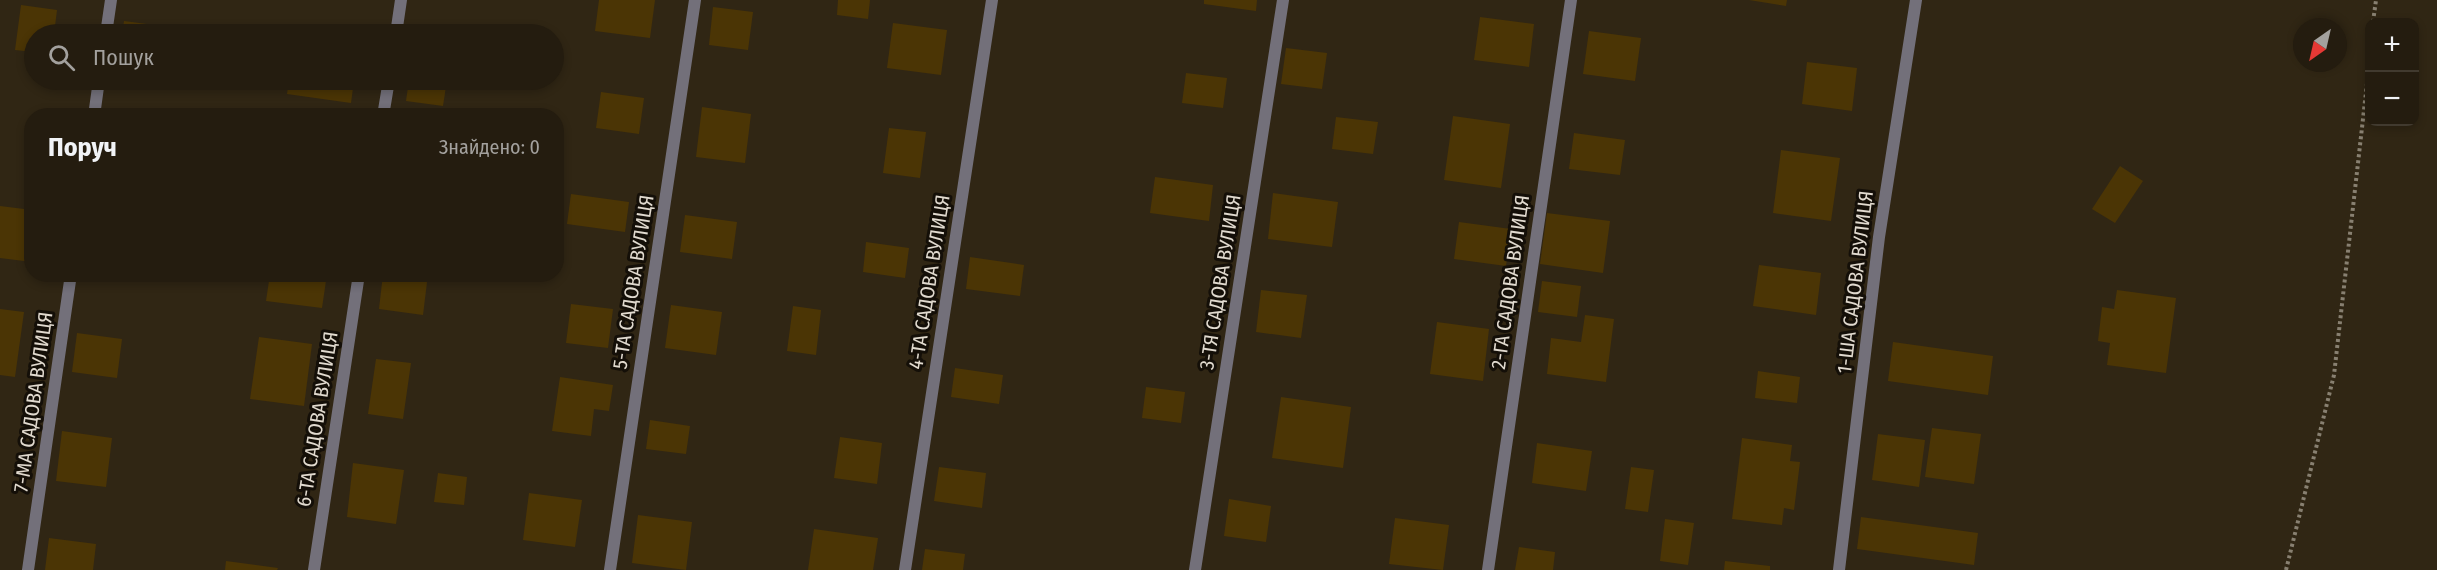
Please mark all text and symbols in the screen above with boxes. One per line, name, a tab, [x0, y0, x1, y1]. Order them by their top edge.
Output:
north arrow	[2293, 18, 2347, 72]
map controls	[2365, 18, 2419, 126]
button: +	[2365, 18, 2419, 72]
search box	[24, 24, 564, 90]
icon: search	[45, 41, 78, 74]
text: Пошук	[93, 44, 154, 71]
button: −	[2365, 72, 2419, 126]
text: Поруч	[48, 132, 117, 163]
text: Знайдено: 0	[439, 135, 540, 159]
street label: 1-ША САДОВА ВУЛИЦЯ	[1832, 189, 1878, 375]
street label: 5-ТА САДОВА ВУЛИЦЯ	[607, 193, 659, 371]
street label: 4-ТА САДОВА ВУЛИЦЯ	[903, 193, 955, 371]
street label: 3-ТЯ САДОВА ВУЛИЦЯ	[1194, 193, 1246, 371]
street label: 2-ГА САДОВА ВУЛИЦЯ	[1486, 193, 1534, 371]
street label: 7-МА САДОВА ВУЛИЦЯ	[8, 310, 58, 494]
street label: 6-ТА САДОВА ВУЛИЦЯ	[291, 330, 343, 508]

